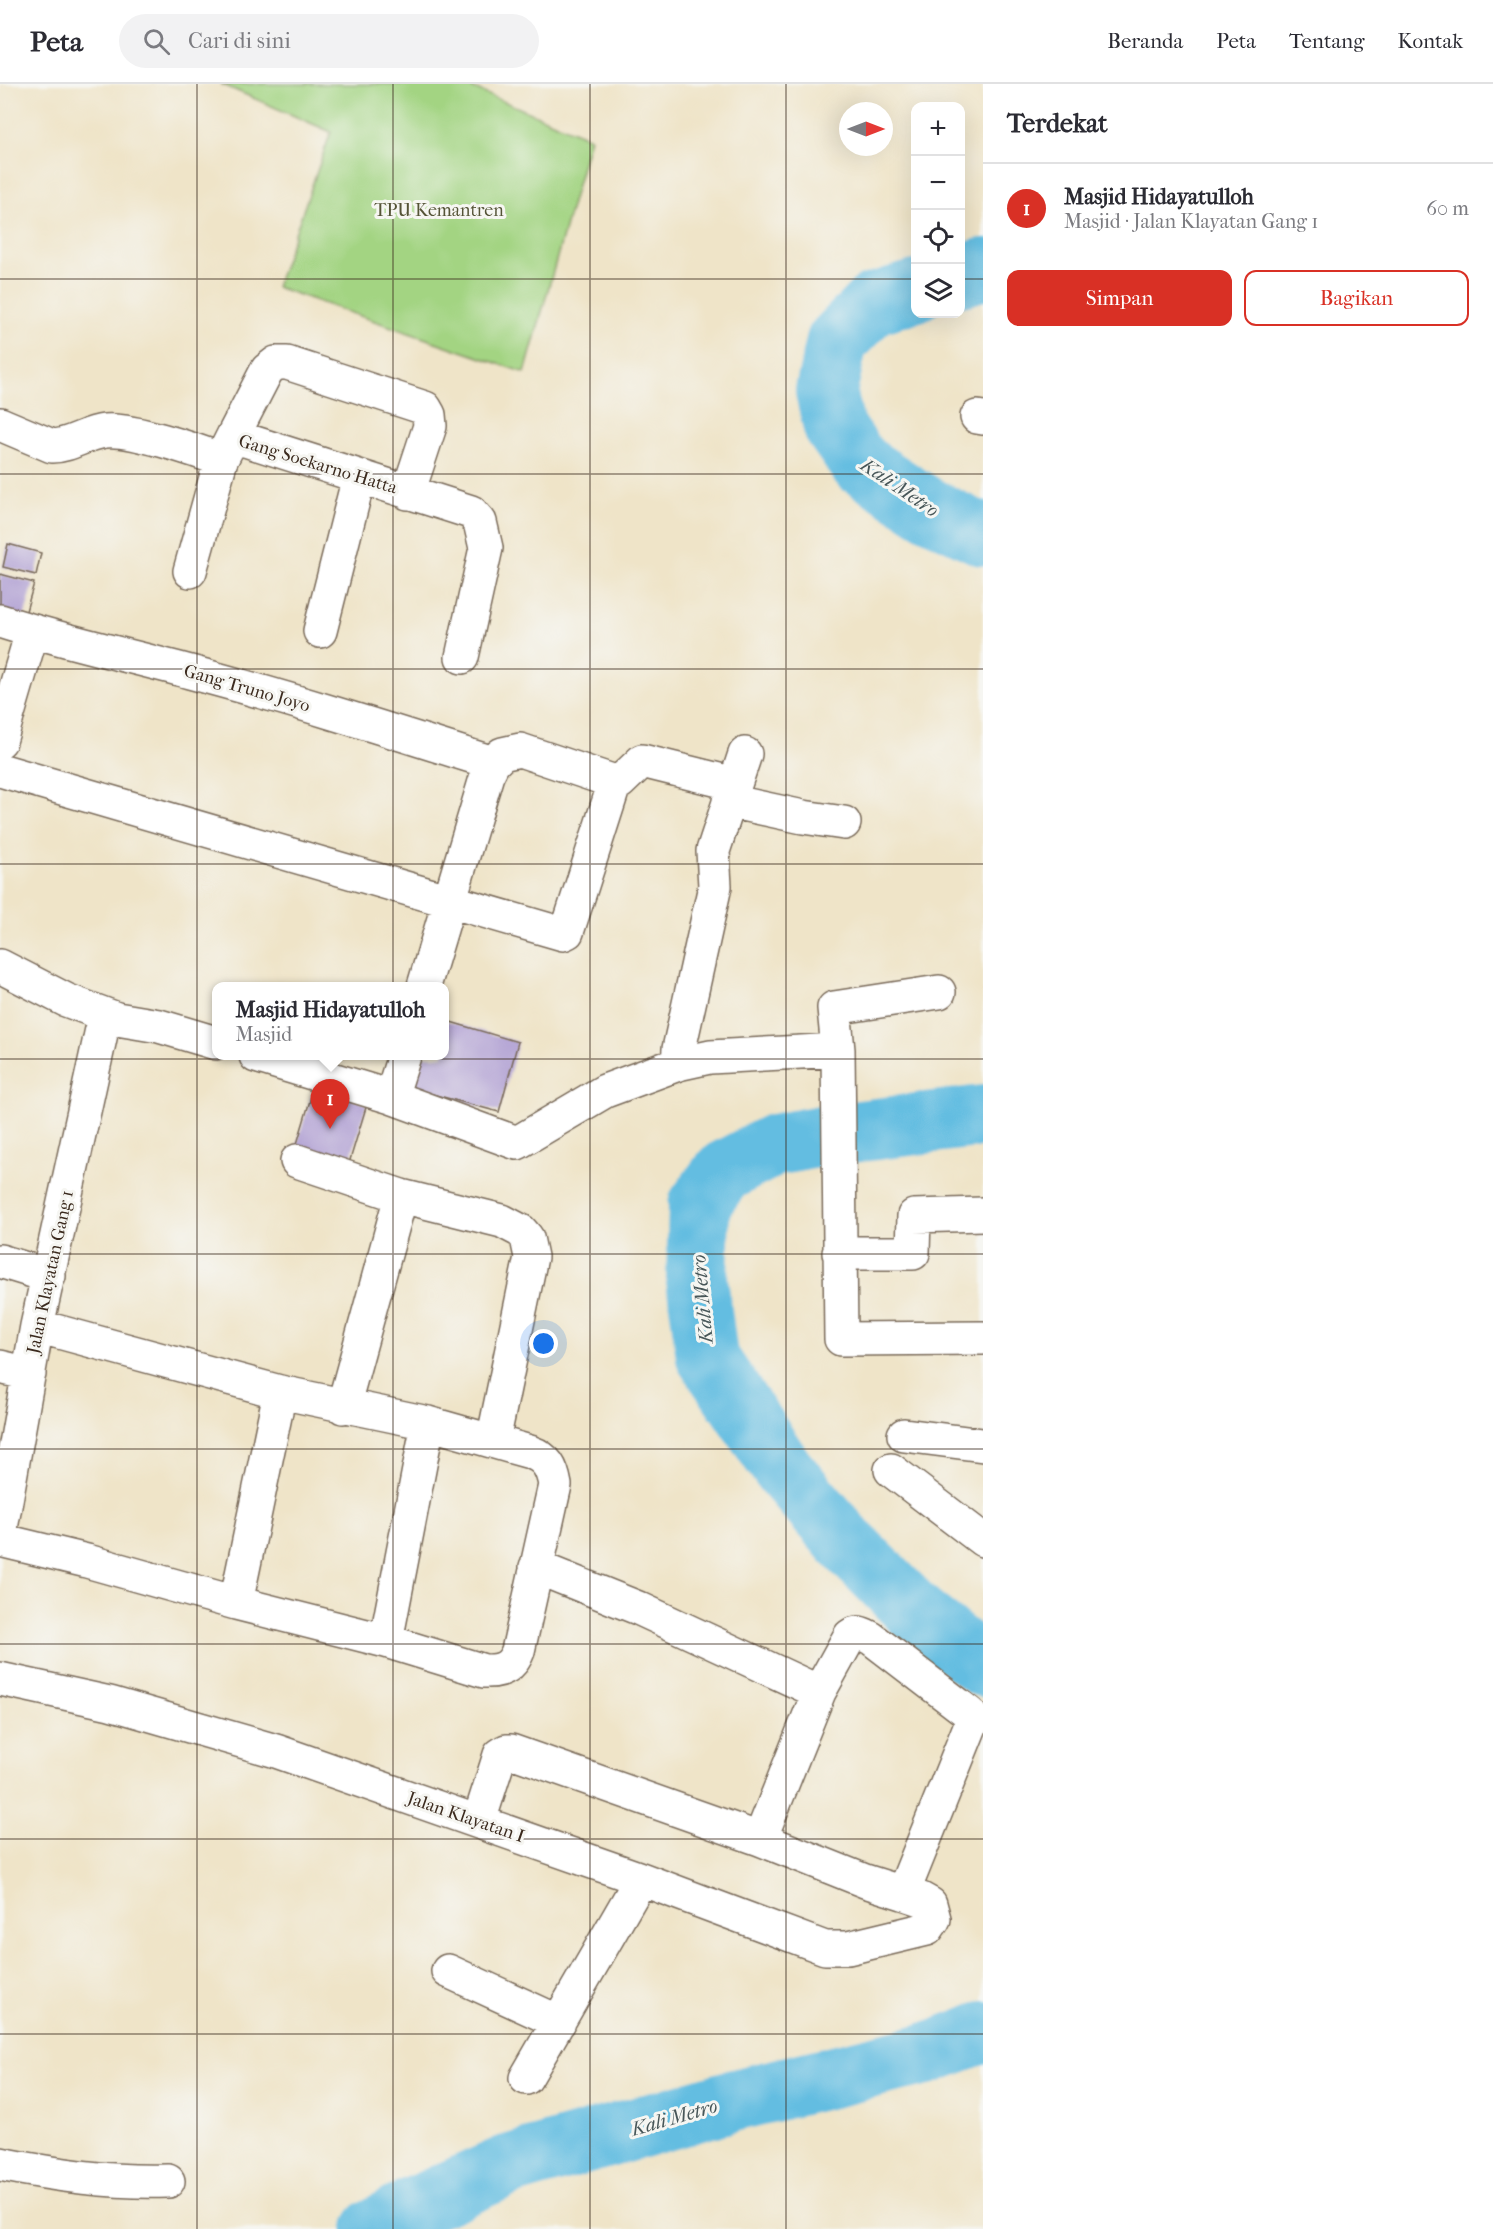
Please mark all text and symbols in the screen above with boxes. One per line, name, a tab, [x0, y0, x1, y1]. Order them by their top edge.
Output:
search box	[119, 14, 539, 68]
text: Peta	[30, 25, 83, 58]
icon: search	[140, 25, 173, 58]
text: Cari di sini	[188, 28, 291, 54]
text: Beranda	[1107, 29, 1183, 53]
text: Peta	[1216, 29, 1256, 53]
text: Tentang	[1289, 29, 1365, 53]
text: Kontak	[1398, 29, 1463, 53]
north arrow	[839, 102, 893, 156]
map controls	[911, 102, 965, 318]
button: +	[911, 102, 965, 156]
text: Terdekat	[1007, 108, 1108, 139]
button: −	[911, 156, 965, 210]
text: Masjid Hidayatulloh	[1064, 184, 1254, 210]
text: 1	[1023, 197, 1030, 220]
text: 60 m	[1426, 197, 1469, 220]
park label: TPU Kemantren	[374, 200, 504, 221]
button: locate	[911, 210, 965, 264]
text: Masjid · Jalan Klayatan Gang 1	[1064, 210, 1318, 233]
button: layers	[911, 264, 965, 318]
button: Simpan	[1007, 270, 1232, 326]
button: Bagikan	[1244, 270, 1469, 326]
street label: Gang Soekarno Hatta	[236, 430, 400, 499]
water label: Kali Metro	[855, 452, 943, 522]
street label: Gang Truno Joyo	[181, 660, 312, 717]
popup	[212, 982, 449, 1060]
text: Masjid Hidayatulloh	[236, 997, 425, 1023]
text: Masjid	[236, 1023, 292, 1046]
pin: 1	[310, 1080, 350, 1129]
street label: Jalan Klayatan Gang 1	[22, 1188, 78, 1358]
water label: Kali Metro	[687, 1254, 718, 1346]
your location	[529, 1329, 558, 1358]
street label: Jalan Klayatan I	[403, 1787, 527, 1847]
water label: Kali Metro	[626, 2094, 720, 2141]

